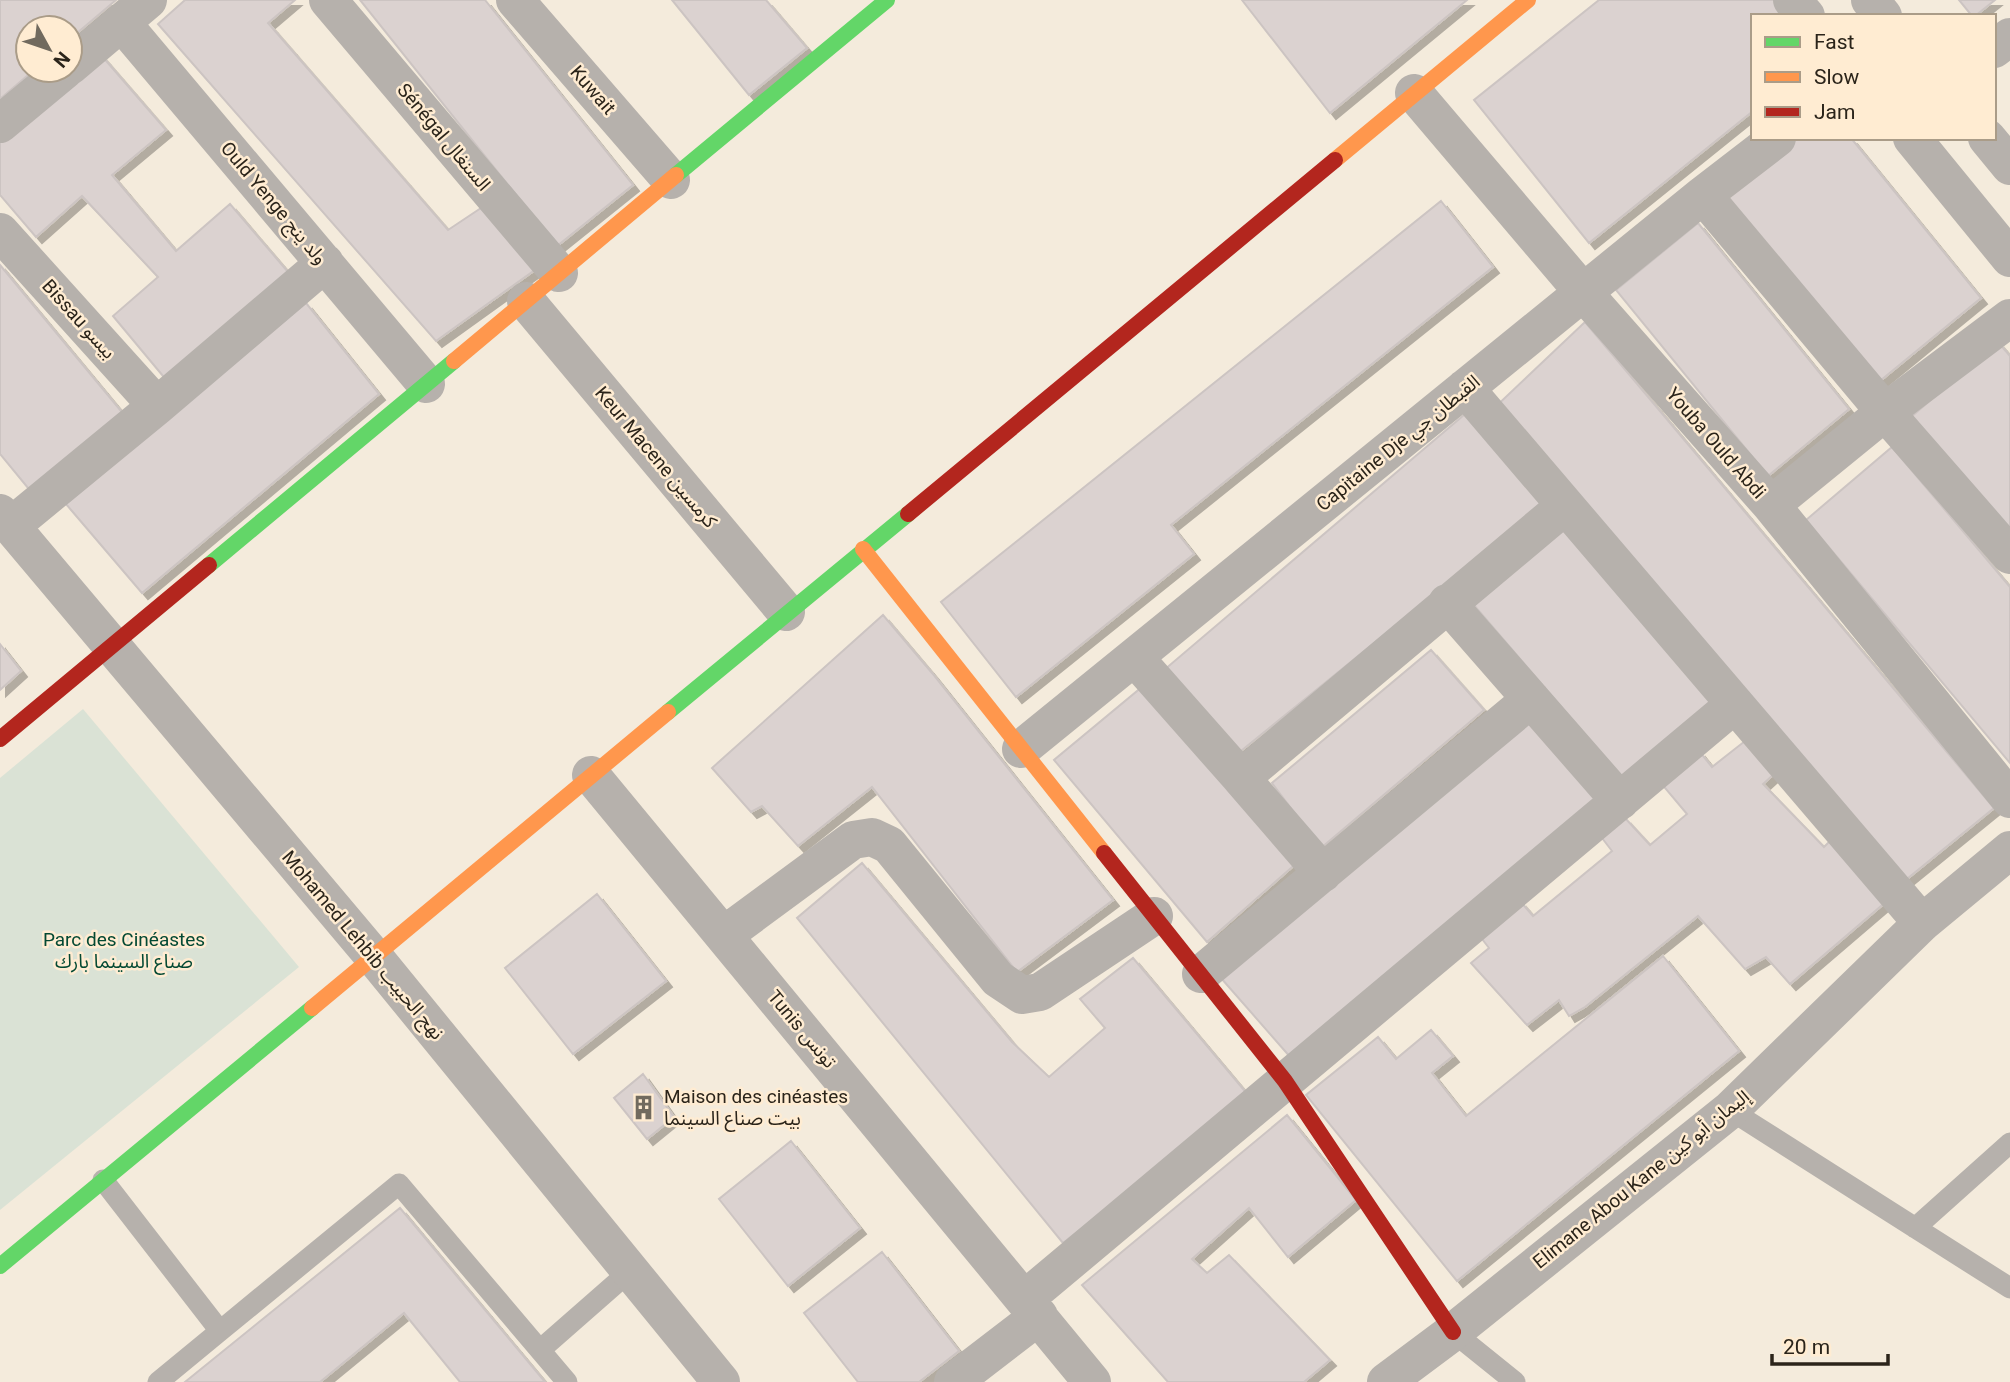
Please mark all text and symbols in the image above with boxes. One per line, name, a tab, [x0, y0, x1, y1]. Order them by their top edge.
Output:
north arrow	[14, 14, 84, 84]
legend	[1751, 14, 1996, 140]
text: Fast	[1814, 30, 1855, 54]
text: N	[49, 47, 75, 72]
street label: Kuwait	[565, 61, 621, 119]
text: Slow	[1814, 65, 1860, 89]
street label: Sénégal السنغال	[392, 79, 496, 195]
text: Jam	[1814, 100, 1855, 124]
street label: Ould Yenge ولد ينج	[214, 137, 332, 271]
street label: Bissau بيسو	[37, 275, 121, 363]
street label: Capitaine Dje القبطان جي	[1312, 370, 1486, 519]
street label: Keur Macene كرمسين	[590, 382, 723, 533]
street label: Youba Ould Abdi	[1661, 383, 1771, 503]
street label: Mohamed Lehbib نهج الحبيب	[275, 846, 449, 1046]
park label: Parc des Cinéastes صناع السينما بارك	[43, 928, 205, 975]
street label: Tunis تونس	[763, 985, 841, 1073]
street label: Elimane Abou Kane إليمان أبو كين	[1528, 1084, 1755, 1274]
place label: Maison des cinéastes بيت صناع السينما	[664, 1085, 848, 1132]
building icon: Maison des cinéastes بيت صناع السينما	[630, 1093, 658, 1121]
scale bar	[1772, 1322, 1888, 1366]
text: 20 m	[1783, 1335, 1830, 1359]

